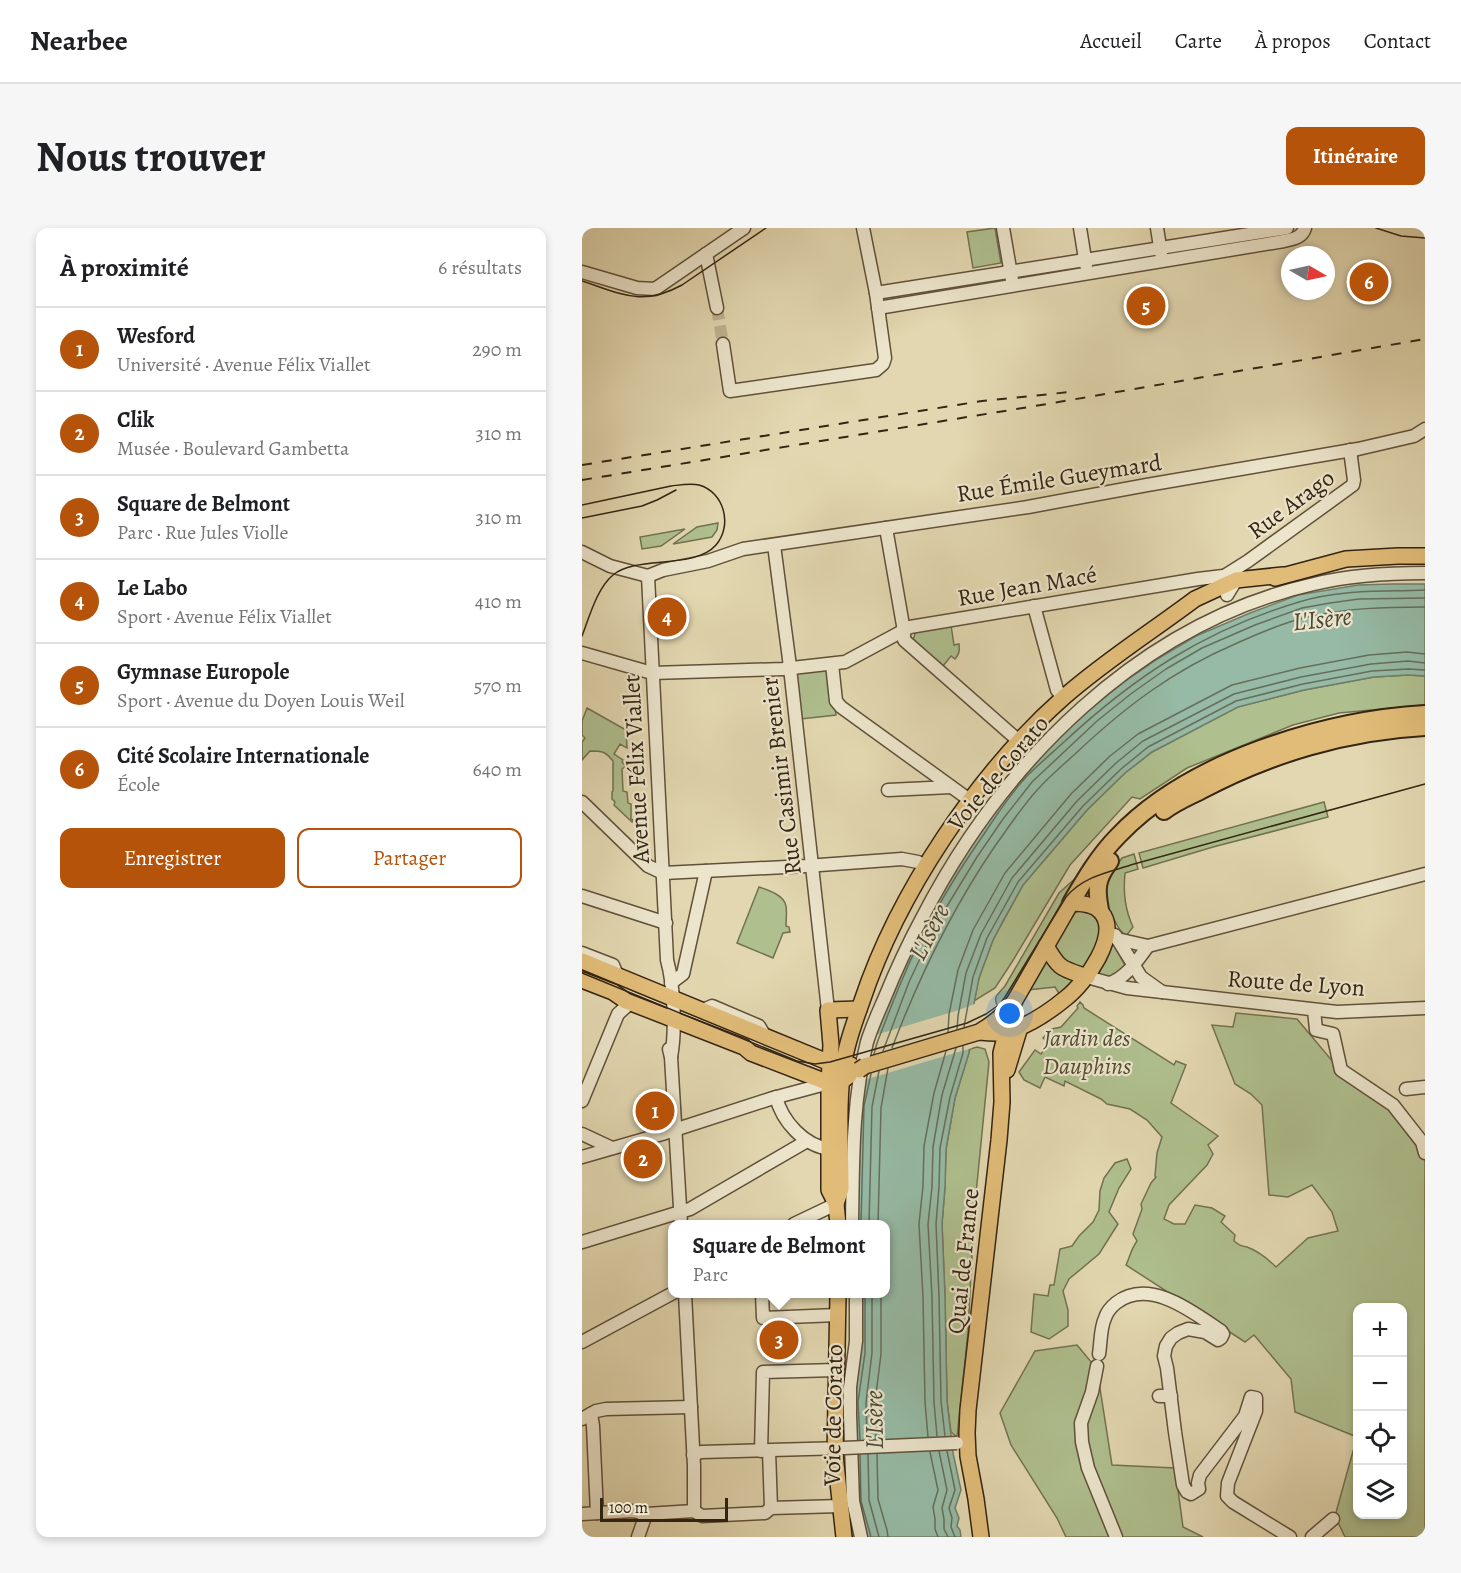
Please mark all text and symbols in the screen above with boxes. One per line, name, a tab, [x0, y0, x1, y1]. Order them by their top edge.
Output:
text: Nearbee	[30, 22, 128, 60]
text: Accueil	[1080, 27, 1142, 55]
text: Carte	[1175, 27, 1222, 55]
text: À propos	[1255, 27, 1331, 55]
text: Contact	[1364, 27, 1431, 55]
button: Itinéraire	[1286, 127, 1425, 185]
text: Nous trouver	[36, 128, 266, 185]
north arrow	[1281, 246, 1335, 300]
text: À proximité	[60, 250, 189, 285]
text: 6 résultats	[438, 254, 522, 281]
pin: 6	[1350, 260, 1388, 304]
pin: 5	[1126, 284, 1166, 328]
text: Wesford	[117, 321, 195, 351]
text: 1	[76, 336, 83, 363]
text: 290 m	[472, 336, 522, 363]
text: Université · Avenue Félix Viallet	[117, 351, 371, 378]
text: Clik	[117, 405, 154, 435]
text: 2	[75, 420, 84, 447]
text: 310 m	[476, 420, 522, 447]
text: Musée · Boulevard Gambetta	[117, 435, 349, 462]
street label: Rue Émile Gueymard	[954, 446, 1164, 510]
street label: Rue Arago	[1241, 462, 1341, 546]
text: Square de Belmont	[117, 489, 290, 519]
text: 3	[75, 504, 84, 531]
text: 310 m	[476, 504, 522, 531]
text: Parc · Rue Jules Violle	[117, 519, 288, 546]
street label: Rue Jean Macé	[955, 558, 1099, 614]
text: Le Labo	[117, 573, 188, 603]
text: 4	[75, 588, 84, 615]
text: 410 m	[475, 588, 522, 615]
pin: 4	[648, 594, 686, 640]
water label: L'Isère	[1291, 598, 1353, 640]
text: Sport · Avenue Félix Viallet	[117, 603, 332, 630]
text: Gymnase Europole	[117, 657, 290, 687]
text: 5	[75, 672, 84, 699]
text: 570 m	[474, 672, 522, 699]
street label: Avenue Félix Viallet	[615, 674, 657, 865]
street label: Rue Casimir Brenier	[753, 675, 809, 877]
text: Sport · Avenue du Doyen Louis Weil	[117, 687, 405, 714]
street label: Voie de Corato	[939, 708, 1056, 838]
text: Cité Scolaire Internationale	[117, 741, 369, 771]
text: 6	[75, 756, 84, 783]
text: 640 m	[472, 756, 522, 783]
text: École	[117, 771, 160, 798]
button: Enregistrer	[60, 828, 285, 888]
button: Partager	[297, 828, 522, 888]
water label: L'Isère	[900, 898, 958, 966]
street label: Route de Lyon	[1226, 962, 1366, 1004]
your location	[995, 999, 1024, 1028]
park label: Jardin des Dauphins	[1043, 1022, 1131, 1082]
pin: 1	[636, 1088, 674, 1134]
pin: 2	[624, 1136, 662, 1182]
street label: Quai de France	[939, 1186, 987, 1336]
popup	[668, 1220, 890, 1298]
text: Square de Belmont	[692, 1231, 866, 1261]
text: Parc	[692, 1261, 728, 1288]
map controls	[1353, 1303, 1407, 1519]
button: +	[1353, 1303, 1407, 1357]
pin: 3	[760, 1318, 798, 1362]
street label: Voie de Corato	[816, 1344, 850, 1487]
button: −	[1353, 1357, 1407, 1411]
water label: L'Isère	[856, 1390, 892, 1450]
button: locate	[1353, 1411, 1407, 1465]
button: layers	[1353, 1465, 1407, 1519]
scale bar	[600, 1495, 728, 1522]
text: 100 m	[609, 1497, 648, 1519]

